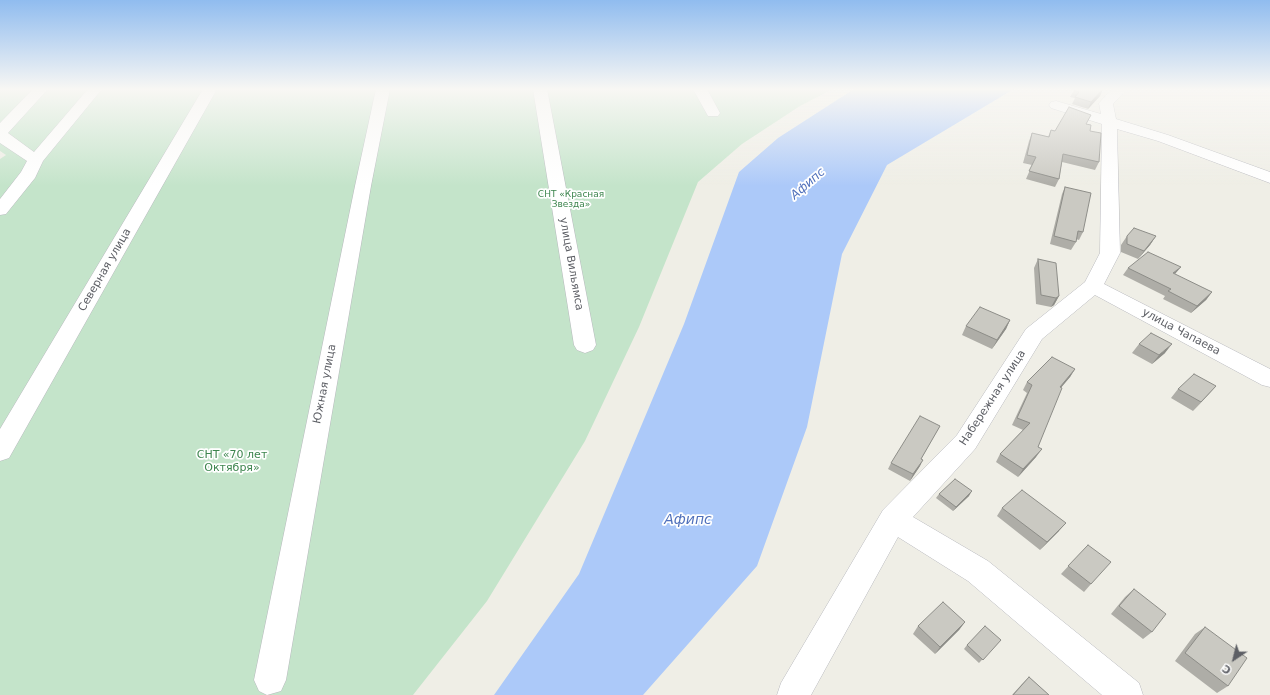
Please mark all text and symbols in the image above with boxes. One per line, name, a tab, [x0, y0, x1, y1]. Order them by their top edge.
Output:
water label: Афипс	[788, 165, 828, 203]
park label: СНТ «Красная Звезда»	[538, 190, 604, 211]
street label: улица Вильямса	[556, 216, 586, 312]
street label: Северная улица	[76, 226, 134, 314]
street label: улица Чапаева	[1140, 306, 1222, 358]
street label: Южная улица	[311, 343, 339, 425]
street label: Набережная улица	[957, 348, 1029, 448]
park label: СНТ «70 лет Октября»	[197, 448, 267, 474]
water label: Афипс	[664, 512, 712, 528]
north arrow	[1214, 639, 1254, 679]
text: С	[1220, 662, 1234, 677]

